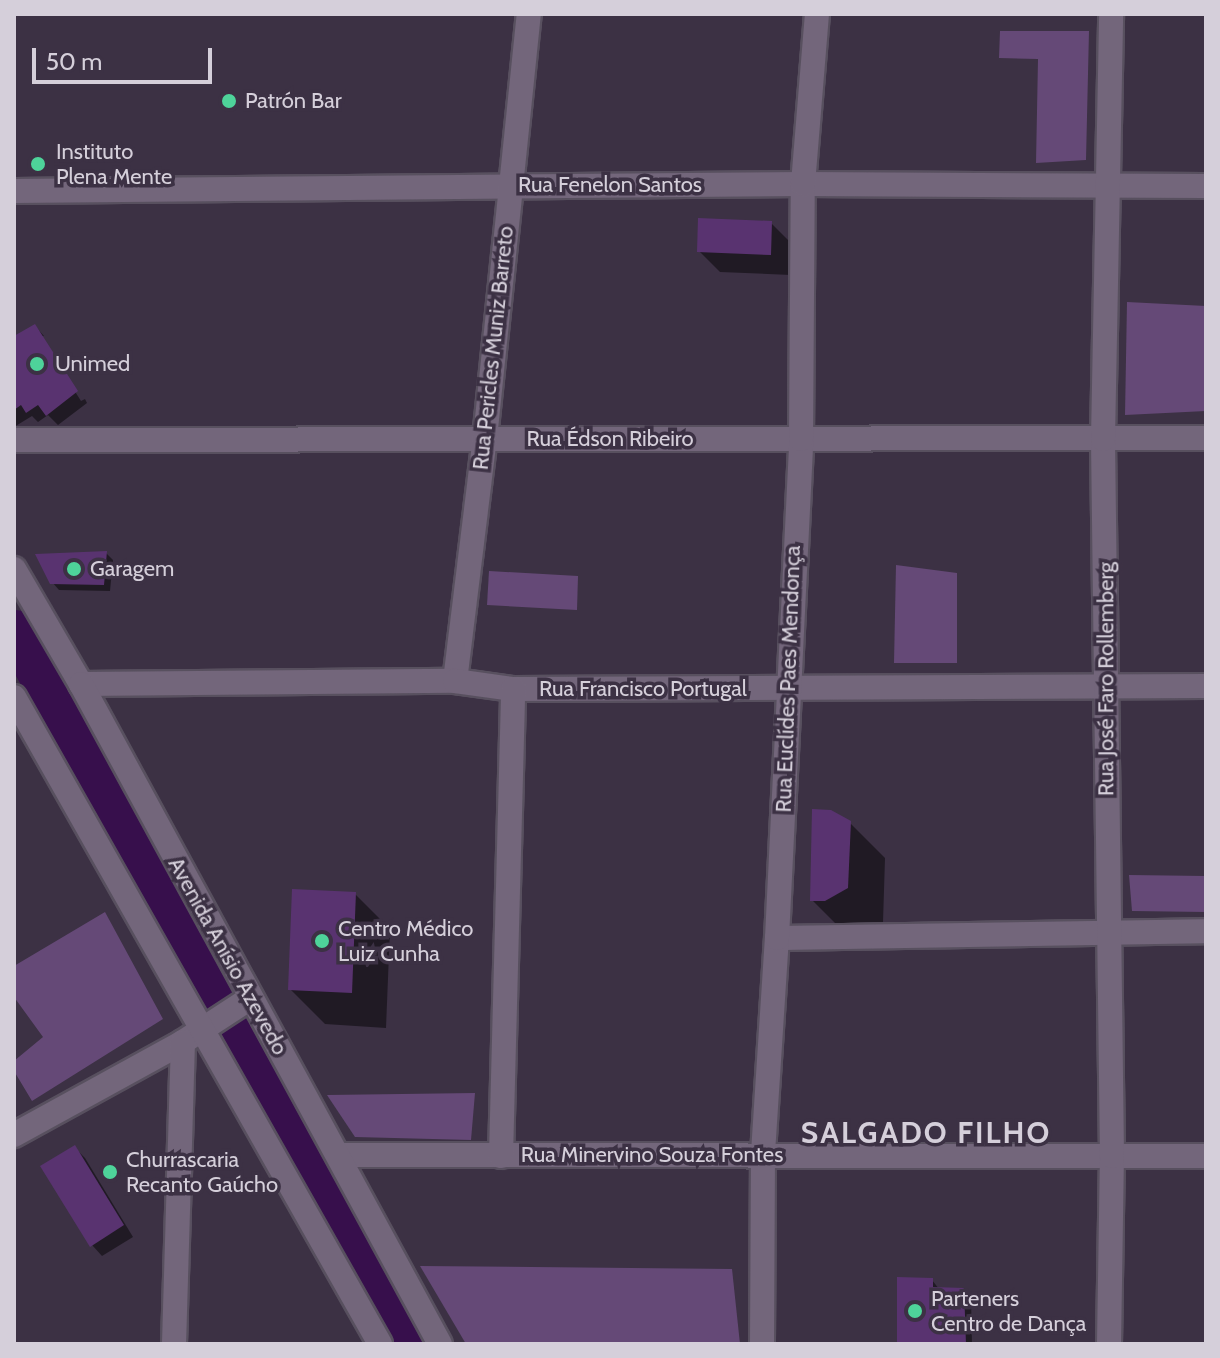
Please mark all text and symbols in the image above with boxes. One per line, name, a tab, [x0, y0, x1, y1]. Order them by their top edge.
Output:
scale bar	[36, 32, 216, 82]
text: 50 m	[46, 47, 102, 76]
place label: Patrón Bar	[245, 88, 342, 114]
marker: Patrón Bar	[220, 92, 238, 110]
place label: Instituto Plena Mente	[56, 138, 172, 190]
marker: Instituto Plena Mente	[27, 153, 49, 175]
street label: Rua Fenelon Santos	[518, 172, 702, 198]
street label: Rua Pericles Muniz Barreto	[467, 225, 519, 471]
place label: Unimed	[55, 351, 130, 377]
marker: Unimed	[26, 353, 48, 375]
street label: Rua Édson Ribeiro	[526, 426, 694, 452]
street label: Rua Euclídes Paes Mendonça	[770, 545, 806, 813]
place label: Garagem	[90, 556, 174, 582]
marker: Garagem	[65, 560, 83, 578]
street label: Rua José Faro Rollemberg	[1093, 562, 1119, 796]
street label: Rua Francisco Portugal	[539, 676, 747, 702]
street label: Avenida Anísio Azevedo	[163, 853, 293, 1059]
place label: Centro Médico Luiz Cunha	[338, 915, 473, 966]
marker: Centro Médico Luiz Cunha	[313, 932, 331, 950]
district label: SALGADO FILHO	[801, 1115, 1051, 1151]
street label: Rua Minervino Souza Fontes	[521, 1142, 783, 1168]
place label: Churrascaria Recanto Gaúcho	[126, 1146, 278, 1198]
marker: Churrascaria Recanto Gaúcho	[101, 1163, 119, 1181]
place label: Parteners Centro de Dança	[931, 1285, 1086, 1336]
marker: Parteners Centro de Dança	[906, 1302, 924, 1320]

